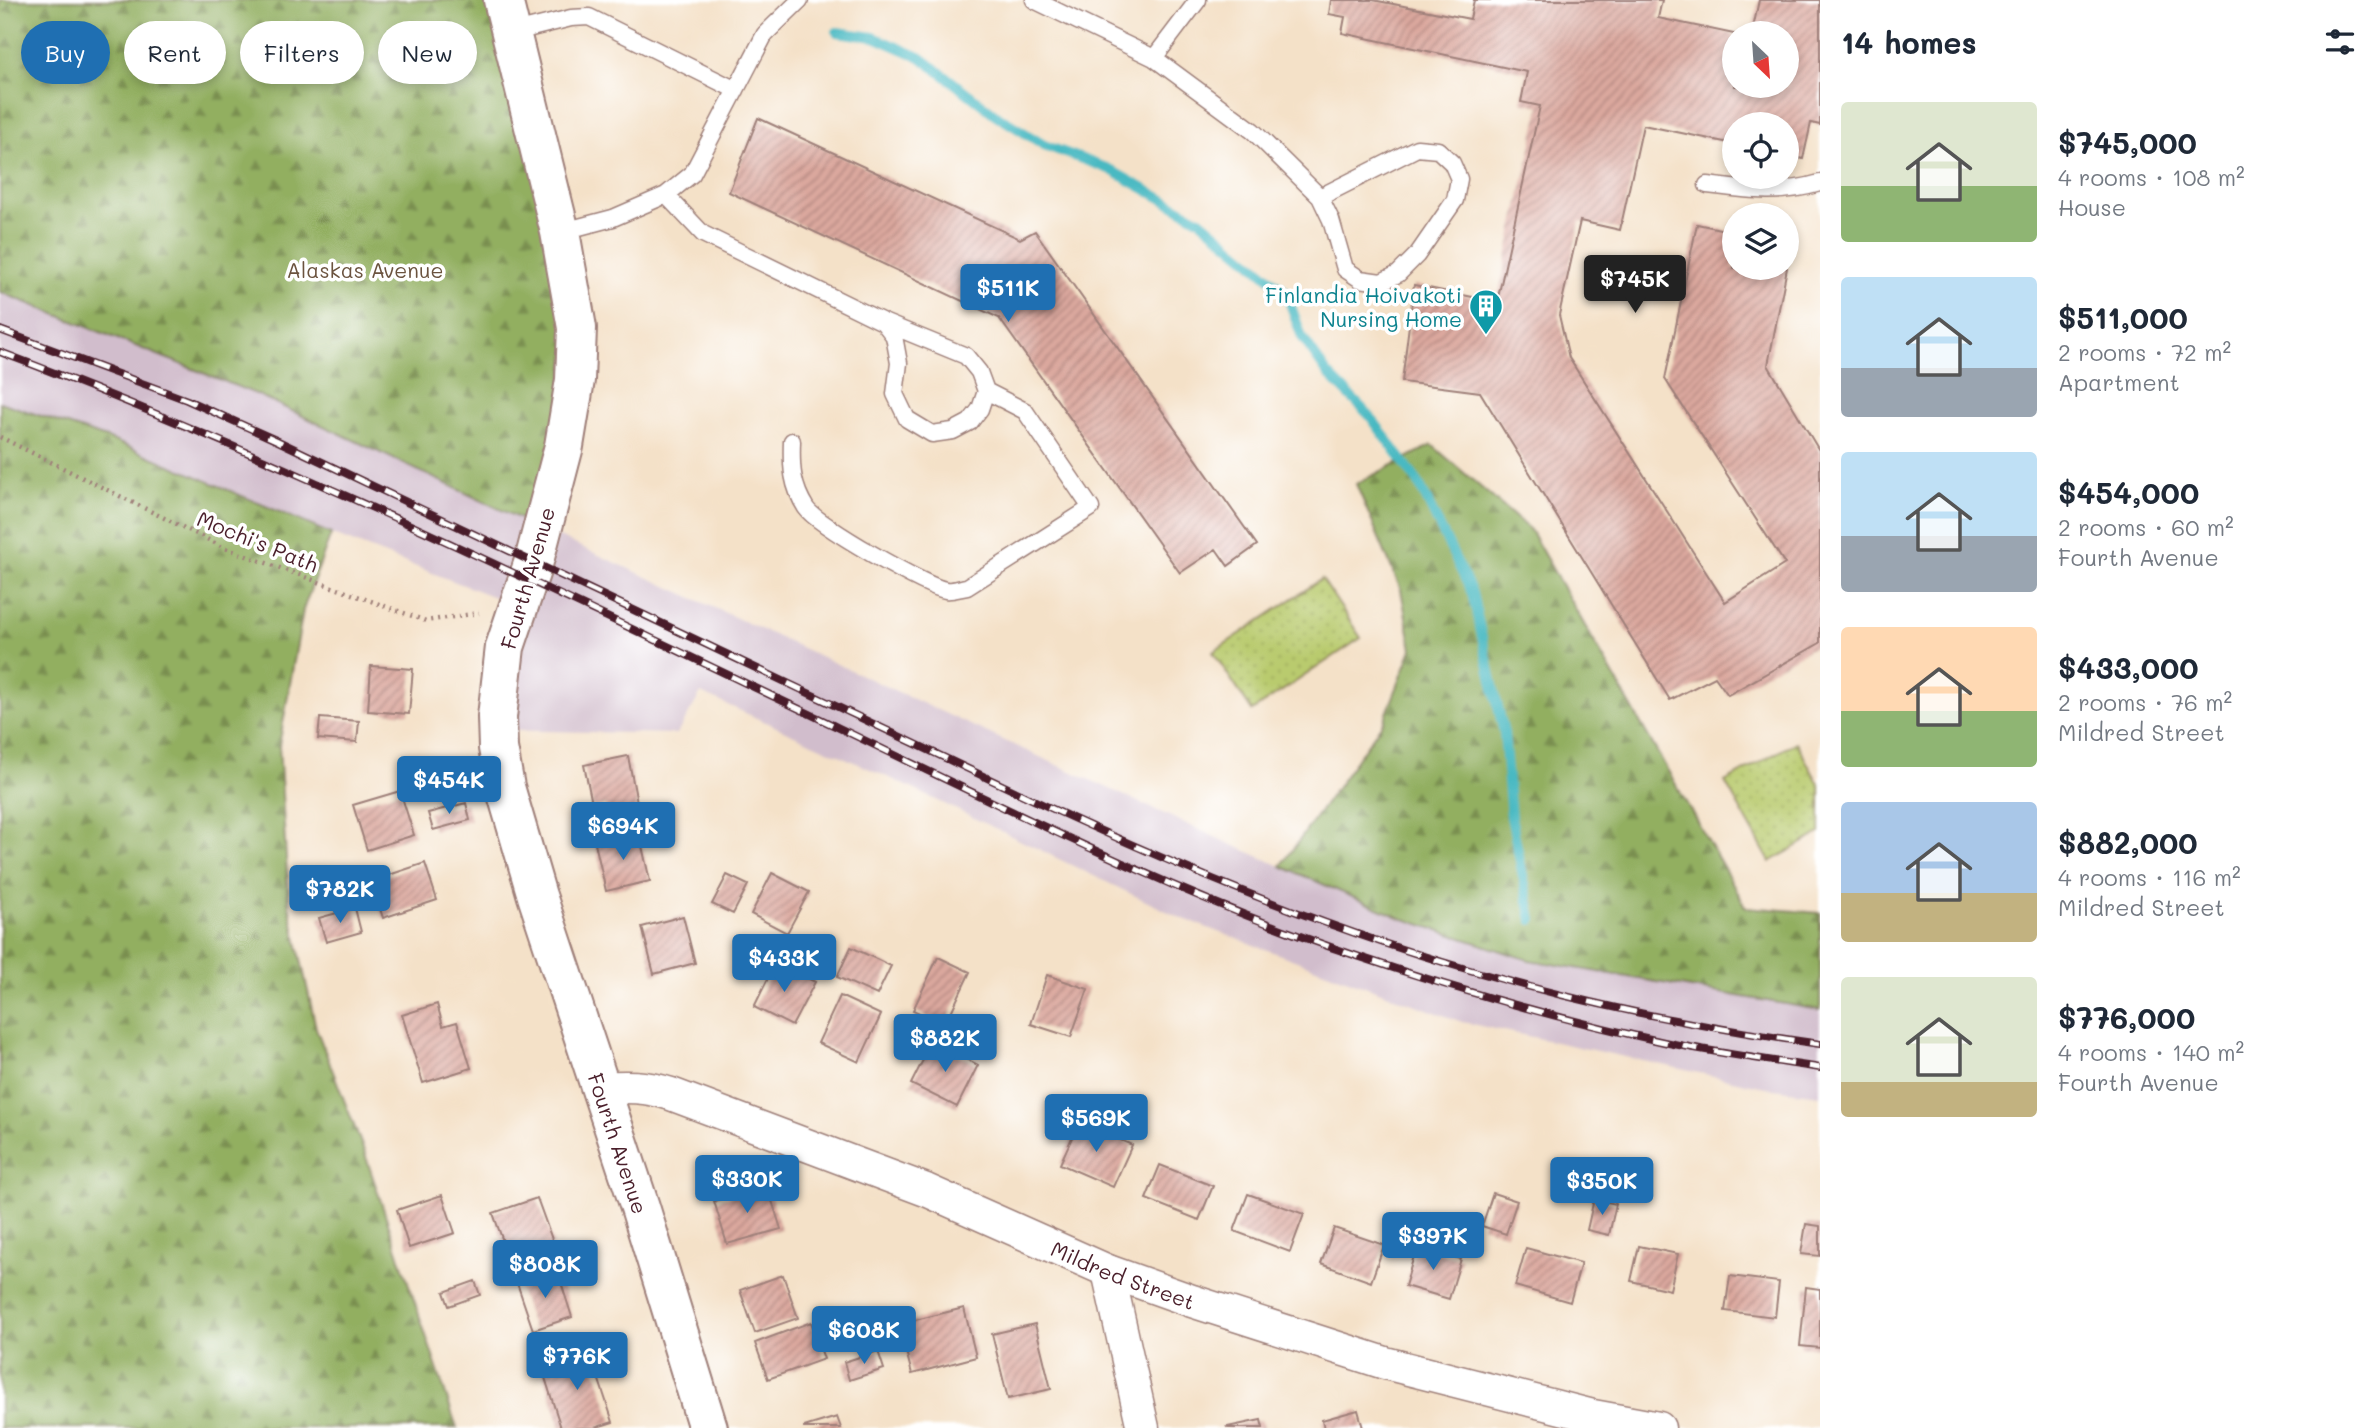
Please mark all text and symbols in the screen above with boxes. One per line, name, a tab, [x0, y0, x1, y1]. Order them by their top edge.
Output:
chip: Buy	[21, 21, 110, 84]
chip: Rent	[124, 21, 226, 84]
chip: Filters	[240, 21, 364, 84]
chip: New	[378, 21, 477, 84]
north arrow	[1722, 21, 1799, 98]
map controls	[1722, 21, 1799, 280]
text: 14 homes	[1841, 22, 1977, 62]
icon: filters	[2321, 23, 2359, 61]
button: locate	[1722, 112, 1799, 189]
text: $745,000	[2058, 122, 2197, 162]
icon: home	[1897, 130, 1981, 214]
text: 4 rooms · 108 m²	[2058, 162, 2245, 192]
text: House	[2058, 192, 2126, 222]
button: layers	[1722, 203, 1799, 280]
park label: Alaskas Avenue	[287, 256, 443, 283]
pin: $745K	[1586, 256, 1684, 315]
text: $745K	[1600, 263, 1670, 293]
pin: $511K	[959, 264, 1057, 324]
text: $511K	[976, 272, 1040, 302]
place label: Finlandia Hoivakoti Nursing Home	[1265, 281, 1462, 332]
building icon: Finlandia Hoivakoti Nursing Home	[1467, 287, 1505, 336]
text: $511,000	[2058, 297, 2188, 337]
icon: home	[1897, 305, 1981, 389]
text: 2 rooms · 72 m²	[2058, 337, 2231, 367]
text: Apartment	[2058, 367, 2180, 397]
text: $454,000	[2058, 472, 2199, 512]
icon: home	[1897, 480, 1981, 564]
street label: Mochi's Path	[193, 504, 323, 578]
street label: Fourth Avenue	[494, 504, 560, 652]
text: 2 rooms · 60 m²	[2058, 512, 2234, 542]
text: Fourth Avenue	[2058, 542, 2219, 572]
text: $433,000	[2058, 647, 2199, 687]
icon: home	[1897, 655, 1981, 739]
text: 2 rooms · 76 m²	[2058, 687, 2232, 717]
text: Mildred Street	[2058, 717, 2225, 747]
pin: $454K	[400, 756, 498, 816]
text: $454K	[413, 764, 485, 794]
pin: $694K	[574, 802, 672, 862]
text: $694K	[587, 810, 659, 840]
text: $882,000	[2058, 822, 2198, 862]
icon: home	[1897, 830, 1981, 914]
text: 4 rooms · 116 m²	[2058, 862, 2241, 892]
pin: $782K	[291, 866, 389, 925]
text: $782K	[305, 873, 375, 903]
text: Mildred Street	[2058, 892, 2225, 922]
pin: $433K	[735, 934, 833, 994]
text: $433K	[748, 942, 820, 972]
text: $776,000	[2058, 997, 2195, 1037]
icon: home	[1897, 1005, 1981, 1089]
pin: $882K	[896, 1014, 994, 1074]
text: $882K	[910, 1022, 980, 1052]
text: 4 rooms · 140 m²	[2058, 1037, 2244, 1067]
text: Fourth Avenue	[2058, 1067, 2219, 1097]
street label: Fourth Avenue	[583, 1069, 655, 1217]
pin: $569K	[1047, 1094, 1145, 1154]
text: $569K	[1061, 1102, 1131, 1132]
pin: $330K	[698, 1156, 796, 1215]
pin: $350K	[1553, 1158, 1651, 1217]
text: $330K	[711, 1163, 783, 1193]
text: $350K	[1566, 1165, 1638, 1195]
pin: $397K	[1384, 1212, 1482, 1272]
text: $397K	[1398, 1220, 1468, 1250]
street label: Mildred Street	[1047, 1234, 1199, 1315]
pin: $808K	[496, 1240, 594, 1300]
text: $808K	[509, 1248, 581, 1278]
pin: $608K	[815, 1306, 913, 1366]
text: $608K	[828, 1314, 900, 1344]
pin: $776K	[528, 1332, 626, 1392]
text: $776K	[543, 1340, 611, 1370]

